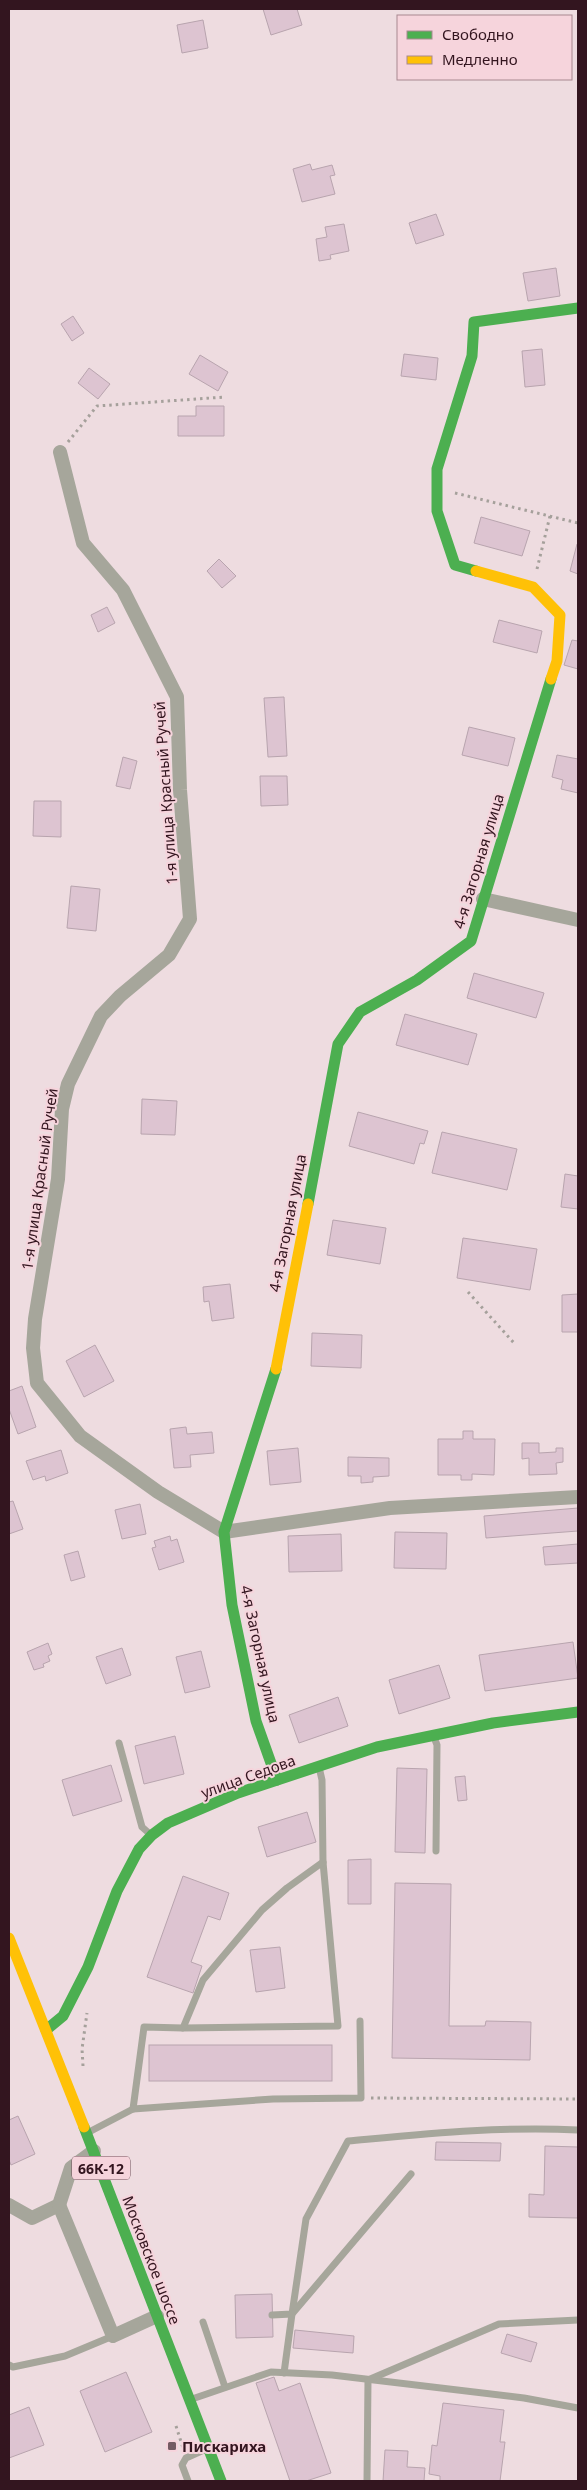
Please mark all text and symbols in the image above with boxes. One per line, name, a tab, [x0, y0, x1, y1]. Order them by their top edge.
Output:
legend	[397, 15, 572, 80]
text: Свободно	[442, 24, 514, 44]
text: Медленно	[442, 49, 518, 69]
street label: 1-я улица Красный Ручей	[149, 701, 181, 885]
street label: 4-я Загорная улица	[448, 791, 508, 931]
street label: 1-я улица Красный Ручей	[16, 1087, 62, 1271]
street label: 4-я Загорная улица	[264, 1152, 310, 1294]
street label: 4-я Загорная улица	[237, 1583, 285, 1725]
street label: улица Седова	[198, 1750, 298, 1802]
road number: 66К-12	[72, 2156, 130, 2180]
street label: Московское шоссе	[118, 2193, 186, 2327]
place label: Пискариха	[182, 2436, 266, 2456]
marker: Пискариха	[166, 2440, 178, 2452]

